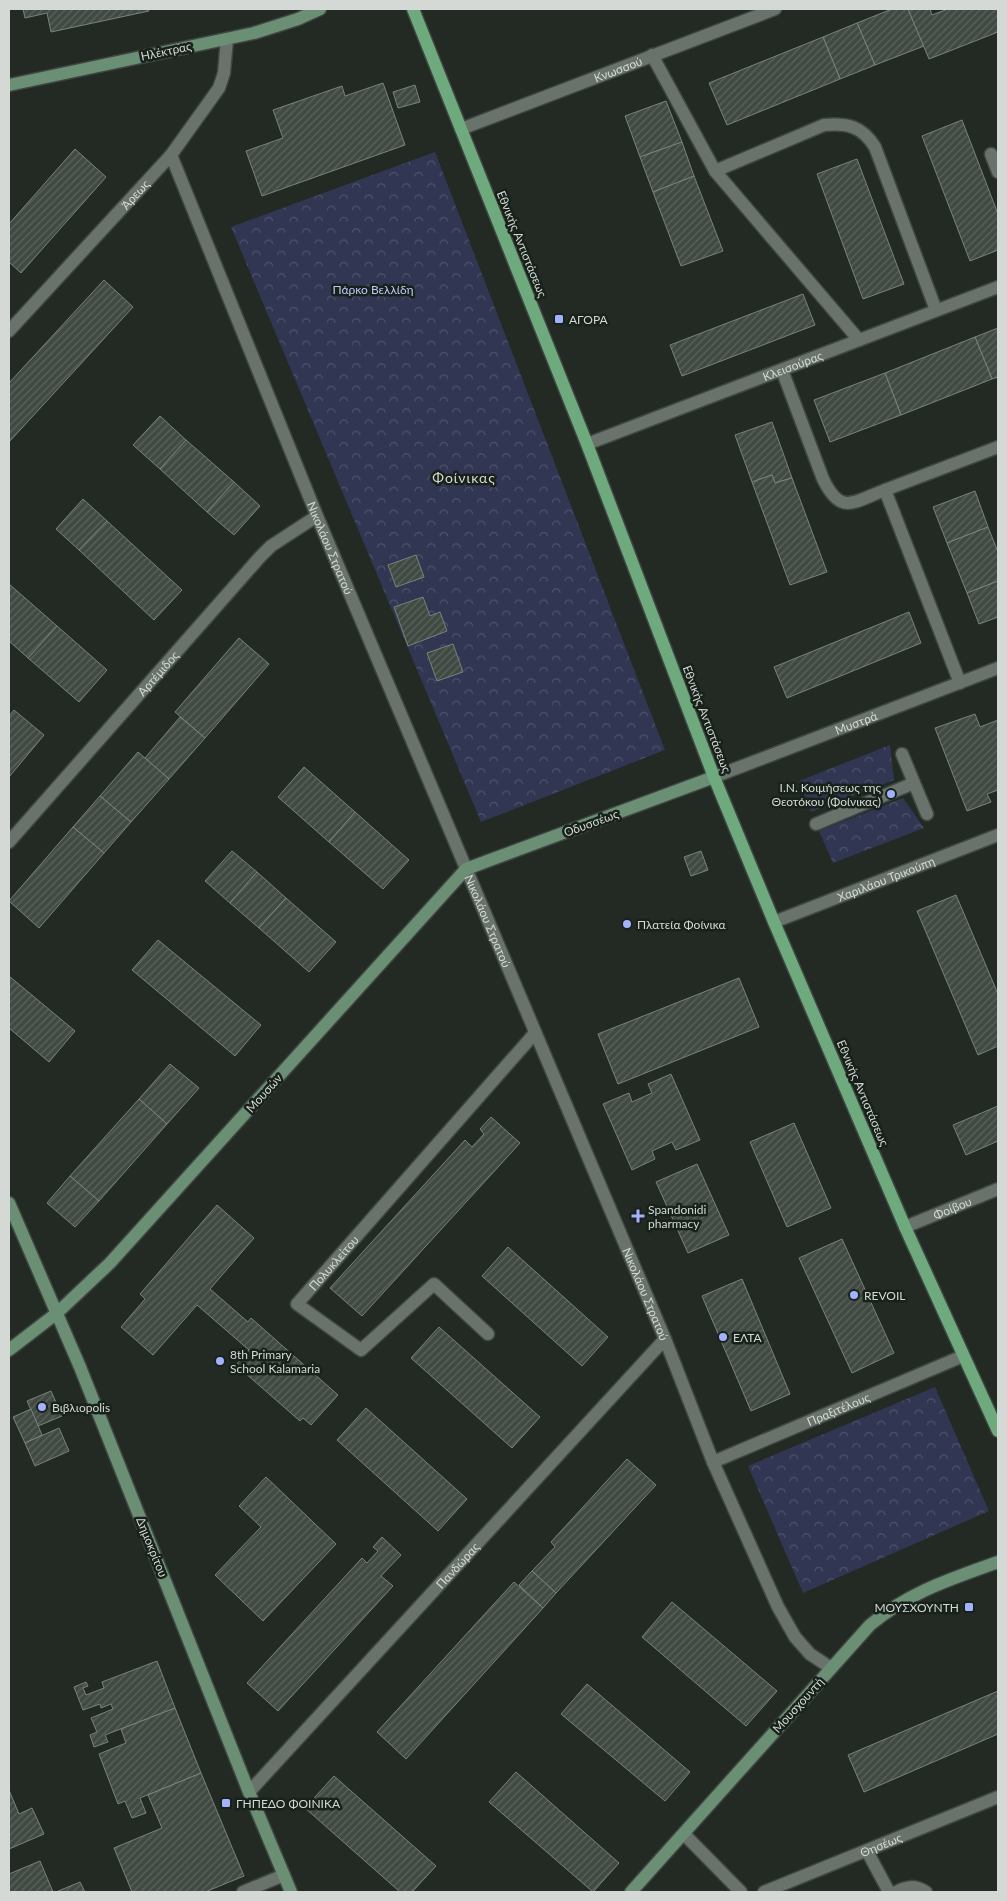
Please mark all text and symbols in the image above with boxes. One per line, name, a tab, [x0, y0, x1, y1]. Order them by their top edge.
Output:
street label: Ηλέκτρας	[139, 38, 193, 64]
street label: Κνωσσού	[592, 53, 644, 85]
street label: Άρεως	[118, 176, 153, 212]
street label: Εθνικής Αντιστάσεως	[494, 188, 550, 300]
park label: Πάρκο Βελλίδη	[332, 282, 414, 297]
place label: ΑΓΟΡΑ	[569, 312, 608, 327]
marker: ΑΓΟΡΑ	[553, 313, 565, 325]
street label: Κλεισούρας	[760, 347, 825, 384]
district label: Φοίνικας	[432, 469, 496, 486]
street label: Νικολάου Στρατού	[304, 499, 357, 597]
street label: Αρτέμιδος	[134, 647, 182, 699]
street label: Εθνικής Αντιστάσεως	[680, 663, 735, 775]
street label: Μυστρά	[833, 707, 880, 737]
place label: Ι.Ν. Κοιμήσεως της Θεοτόκου (Φοίνικας)	[771, 780, 881, 809]
marker: Ι.Ν. Κοιμήσεως της Θεοτόκου (Φοίνικας)	[885, 788, 897, 800]
street label: Οδυσσέως	[562, 806, 621, 840]
street label: Χαριλάου Τρικούπη	[835, 853, 937, 904]
street label: Νικολάου Στρατού	[462, 872, 514, 970]
place label: Πλατεία Φοίνικα	[637, 917, 726, 932]
marker: Πλατεία Φοίνικα	[621, 918, 633, 930]
street label: Εθνικής Αντιστάσεως	[834, 1038, 892, 1149]
street label: Μουσών	[243, 1071, 285, 1115]
street label: Φοίβου	[931, 1193, 974, 1222]
place label: Spandonidi pharmacy	[648, 1202, 707, 1231]
marker: Spandonidi pharmacy	[632, 1210, 644, 1222]
street label: Πολυκλείτου	[305, 1232, 362, 1293]
street label: Νικολάου Στρατού	[620, 1245, 672, 1343]
place label: REVOIL	[864, 1288, 905, 1303]
marker: REVOIL	[848, 1289, 860, 1301]
place label: ΕΛΤΑ	[733, 1330, 762, 1345]
marker: ΕΛΤΑ	[717, 1331, 729, 1343]
place label: 8th Primary School Kalamaria	[230, 1347, 320, 1376]
marker: 8th Primary School Kalamaria	[214, 1355, 226, 1367]
street label: Πραξιτέλους	[804, 1389, 872, 1429]
place label: Βιβλιοpolis	[52, 1400, 110, 1415]
marker: Βιβλιοpolis	[36, 1401, 48, 1413]
street label: Δημοκρίτου	[133, 1515, 171, 1579]
street label: Πανδώρας	[432, 1539, 483, 1591]
place label: ΜΟΥΣΧΟΥΝΤΗ	[874, 1600, 959, 1615]
marker: ΜΟΥΣΧΟΥΝΤΗ	[963, 1601, 975, 1613]
street label: Μουσχουντή	[769, 1674, 827, 1736]
place label: ΓΗΠΕΔΟ ΦΟΙΝΙΚΑ	[236, 1796, 341, 1811]
marker: ΓΗΠΕΔΟ ΦΟΙΝΙΚΑ	[220, 1797, 232, 1809]
street label: Θησέως	[858, 1829, 904, 1860]

